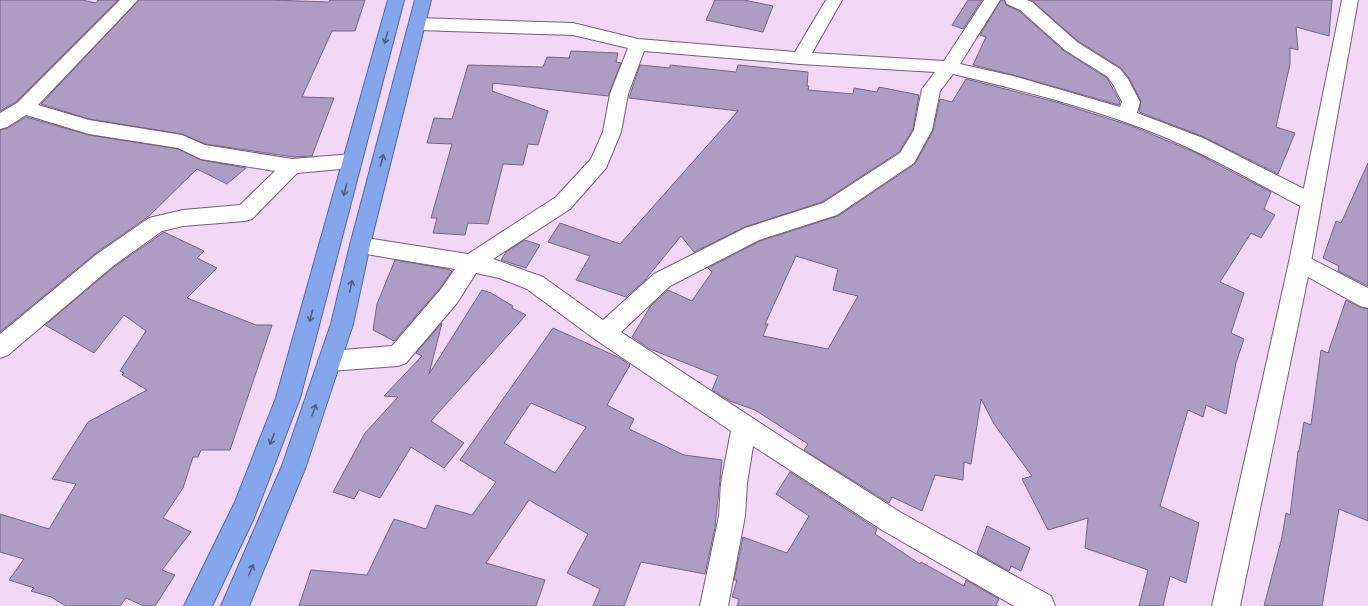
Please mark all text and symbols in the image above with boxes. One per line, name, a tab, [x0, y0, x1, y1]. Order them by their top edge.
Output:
one-way arrow	[382, 31, 389, 44]
one-way arrow	[379, 153, 387, 166]
one-way arrow	[340, 183, 348, 196]
one-way arrow	[347, 280, 355, 293]
one-way arrow	[306, 309, 314, 322]
one-way arrow	[310, 405, 318, 417]
one-way arrow	[267, 433, 275, 445]
one-way arrow	[248, 565, 255, 577]

